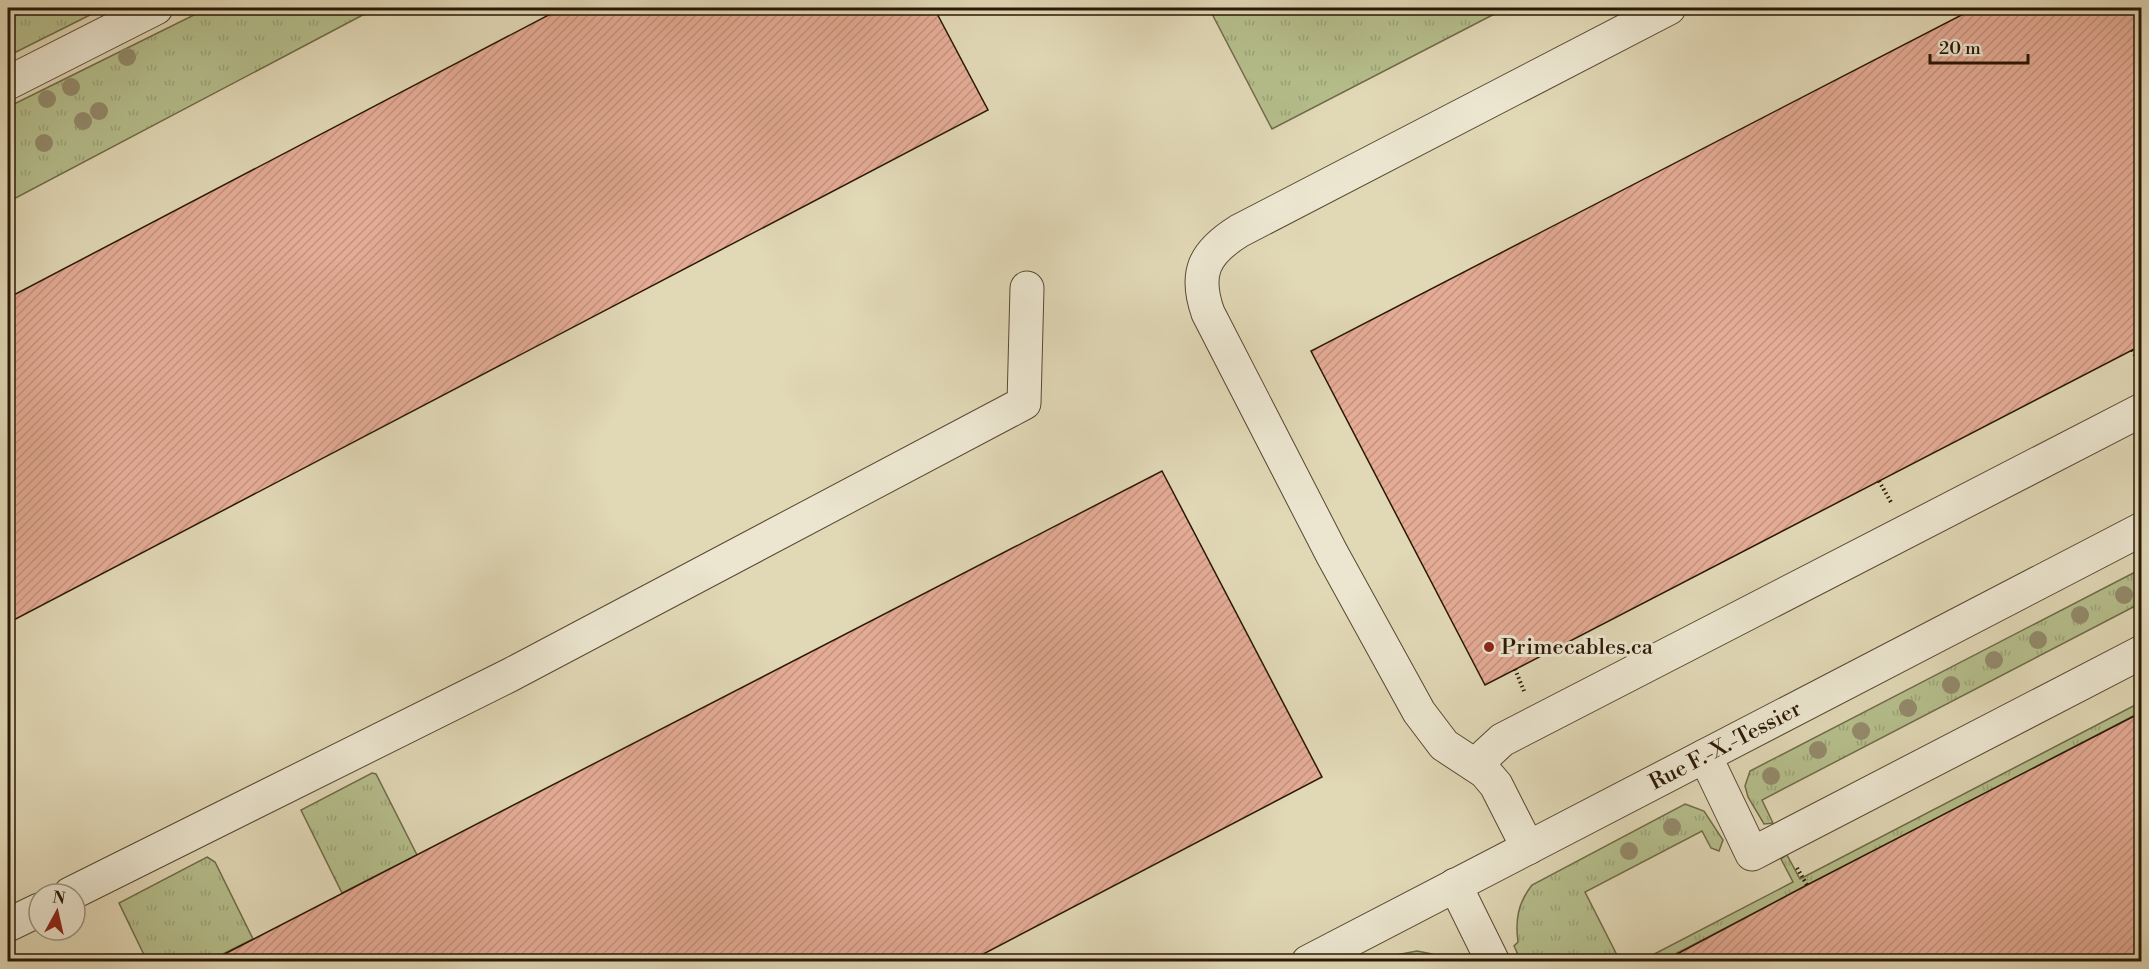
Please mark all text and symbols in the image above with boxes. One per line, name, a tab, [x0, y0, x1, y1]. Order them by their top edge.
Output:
scale bar	[1930, 27, 2028, 65]
text: 20 m	[1939, 37, 1981, 60]
place label: Primecables.ca	[1501, 634, 1654, 661]
marker: Primecables.ca	[1482, 640, 1496, 654]
street label: Rue F.-X.-Tessier	[1645, 695, 1806, 796]
north arrow	[27, 882, 87, 942]
text: N	[51, 887, 67, 909]

